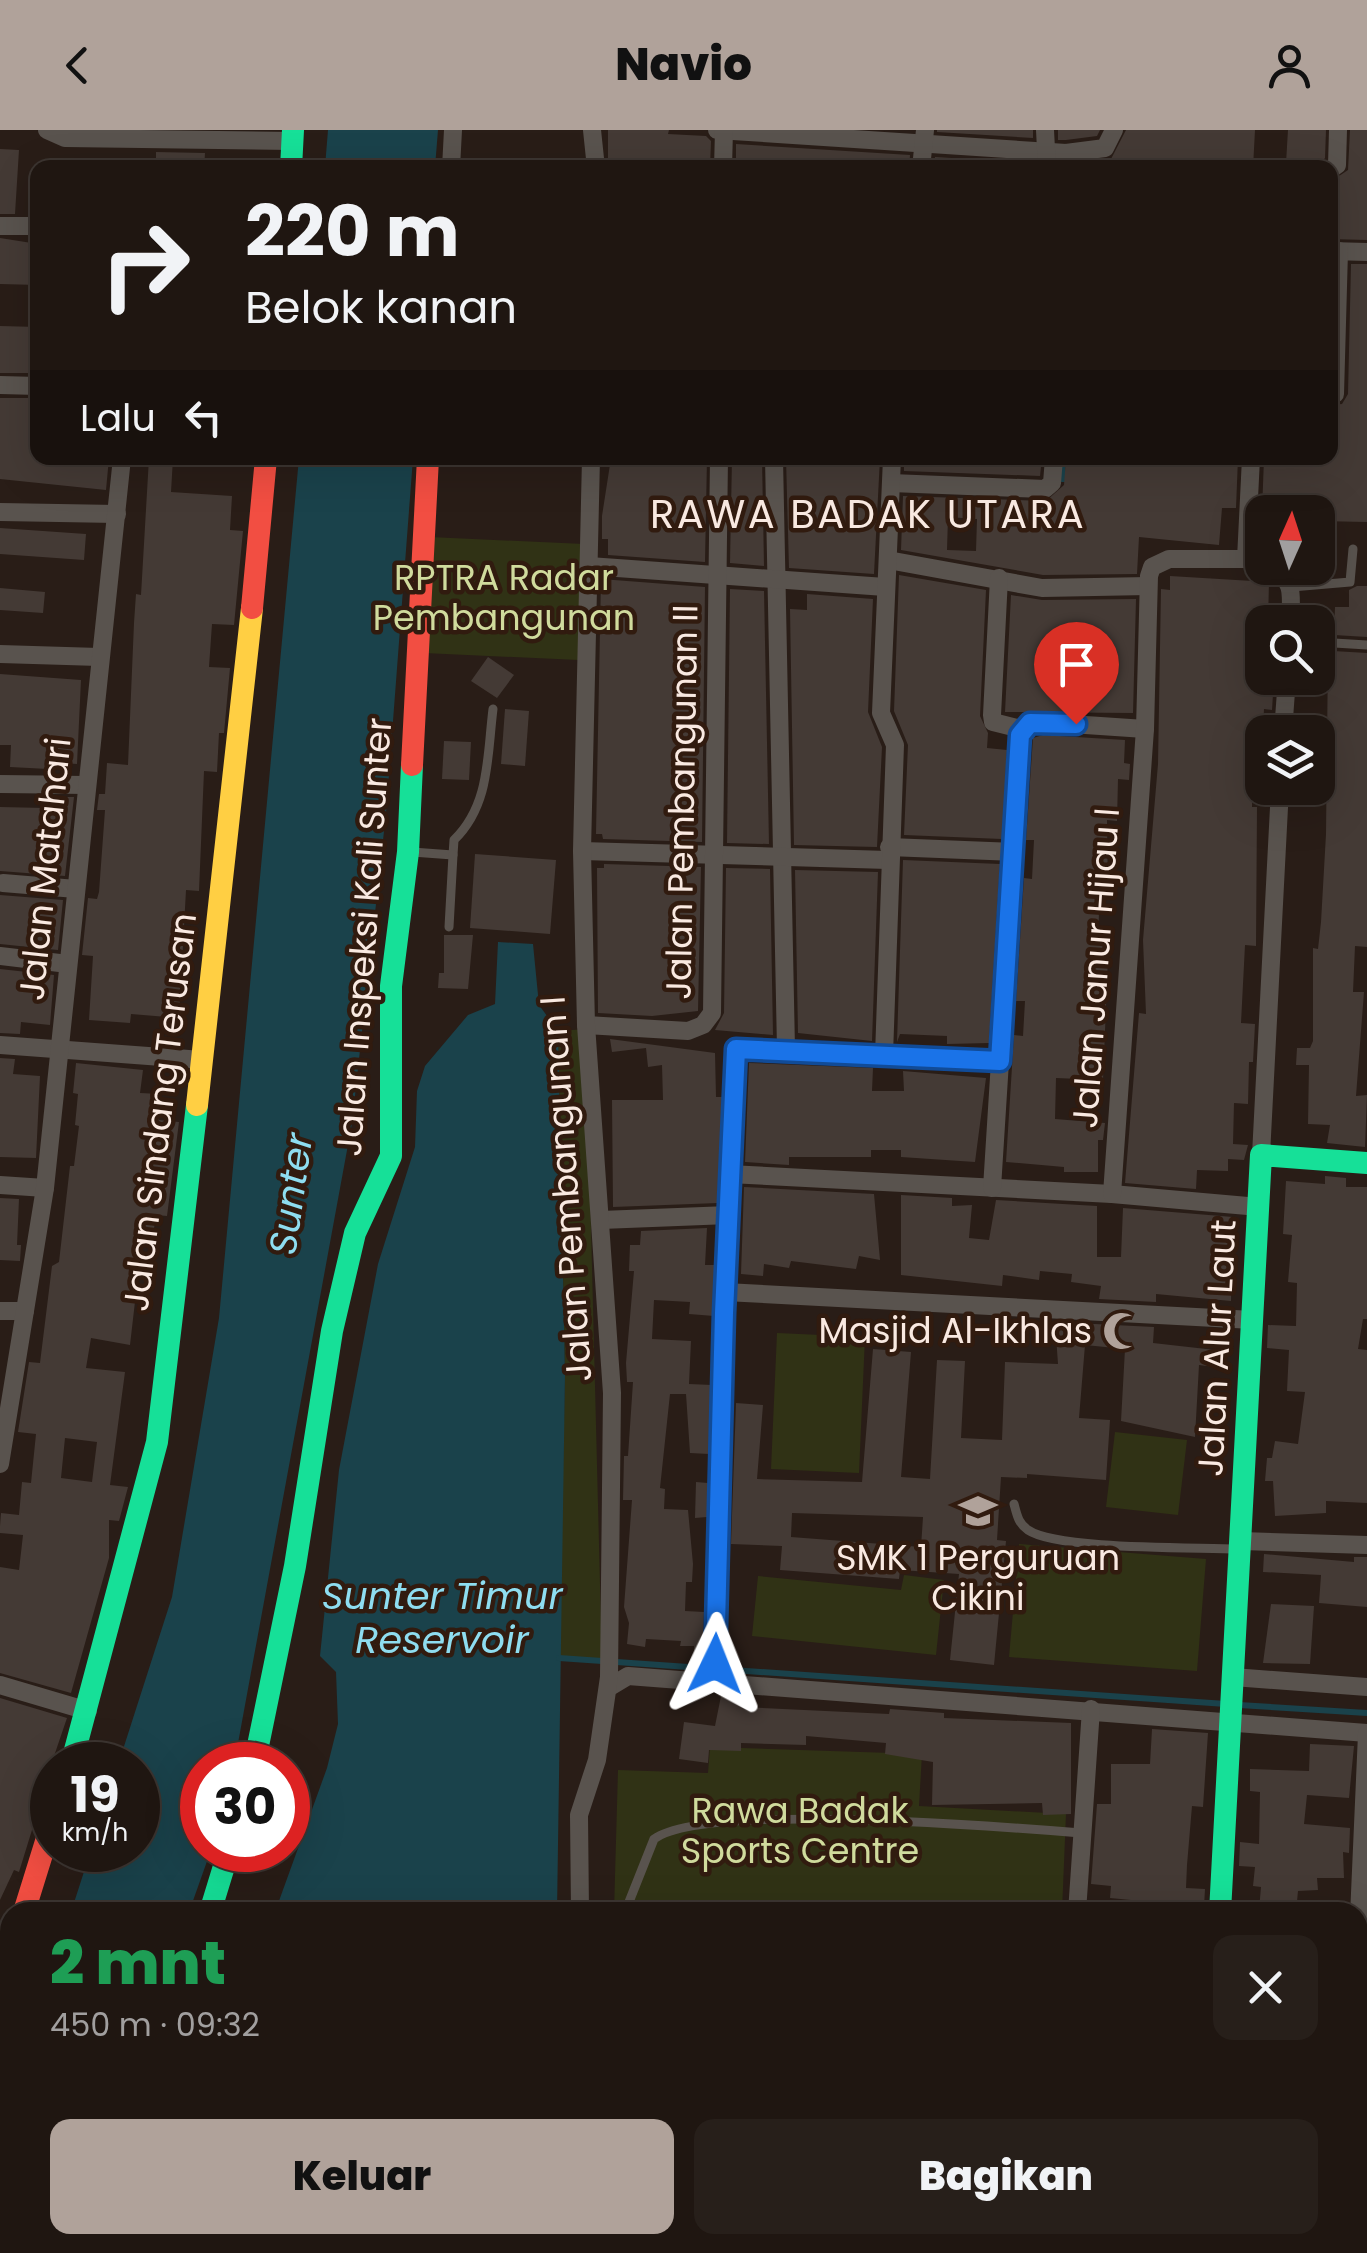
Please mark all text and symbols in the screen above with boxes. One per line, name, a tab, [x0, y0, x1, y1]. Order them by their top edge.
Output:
text: Navio	[615, 33, 752, 96]
icon: back	[50, 38, 105, 93]
icon: person	[1262, 38, 1317, 93]
text: 220 m	[245, 182, 460, 281]
icon: right	[80, 200, 210, 330]
text: Belok kanan	[245, 276, 517, 339]
icon: left	[176, 390, 231, 445]
text: Lalu	[80, 391, 156, 444]
district label: RAWA BADAK UTARA	[650, 486, 1086, 542]
north arrow	[1245, 495, 1335, 585]
map controls	[1245, 495, 1335, 805]
park label: RPTRA Radar Pembangunan	[373, 553, 635, 642]
street label: Jalan Pembangunan II	[654, 604, 709, 1000]
button: search	[1245, 605, 1335, 695]
pin	[1034, 622, 1119, 725]
icon: arrive	[1049, 637, 1104, 692]
button: layers	[1245, 715, 1335, 805]
street label: Jalan Inspeksi Kali Sunter	[324, 716, 403, 1158]
street label: Jalan Matahari	[6, 735, 83, 1003]
street label: Jalan Janur Hijau I	[1060, 806, 1131, 1130]
street label: Jalan Sindang Terusan	[111, 910, 208, 1314]
street label: Jalan Pembangunan I	[528, 995, 603, 1383]
water label: Sunter	[256, 1129, 325, 1258]
street label: Jalan Alur Laut	[1185, 1218, 1248, 1478]
place label: Masjid Al-Ikhlas	[819, 1306, 1092, 1355]
mosque icon: Masjid Al-Ikhlas	[1101, 1310, 1143, 1352]
school or university icon: SMK 1 Perguruan Cikini	[957, 1490, 999, 1532]
place label: SMK 1 Perguruan Cikini	[836, 1533, 1120, 1622]
water label: Sunter Timur Reservoir	[321, 1569, 563, 1666]
position arrow	[663, 1612, 767, 1716]
speed limit sign: 30	[180, 1742, 310, 1872]
text: 19	[70, 1759, 120, 1830]
park label: Rawa Badak Sports Centre	[681, 1786, 919, 1875]
text: km/h	[62, 1815, 128, 1850]
text: 2 mnt	[50, 1921, 226, 2005]
button: close	[1213, 1935, 1318, 2040]
text: 450 m · 09:32	[50, 2002, 260, 2047]
button: Keluar	[50, 2119, 674, 2234]
button: Bagikan	[694, 2119, 1318, 2234]

